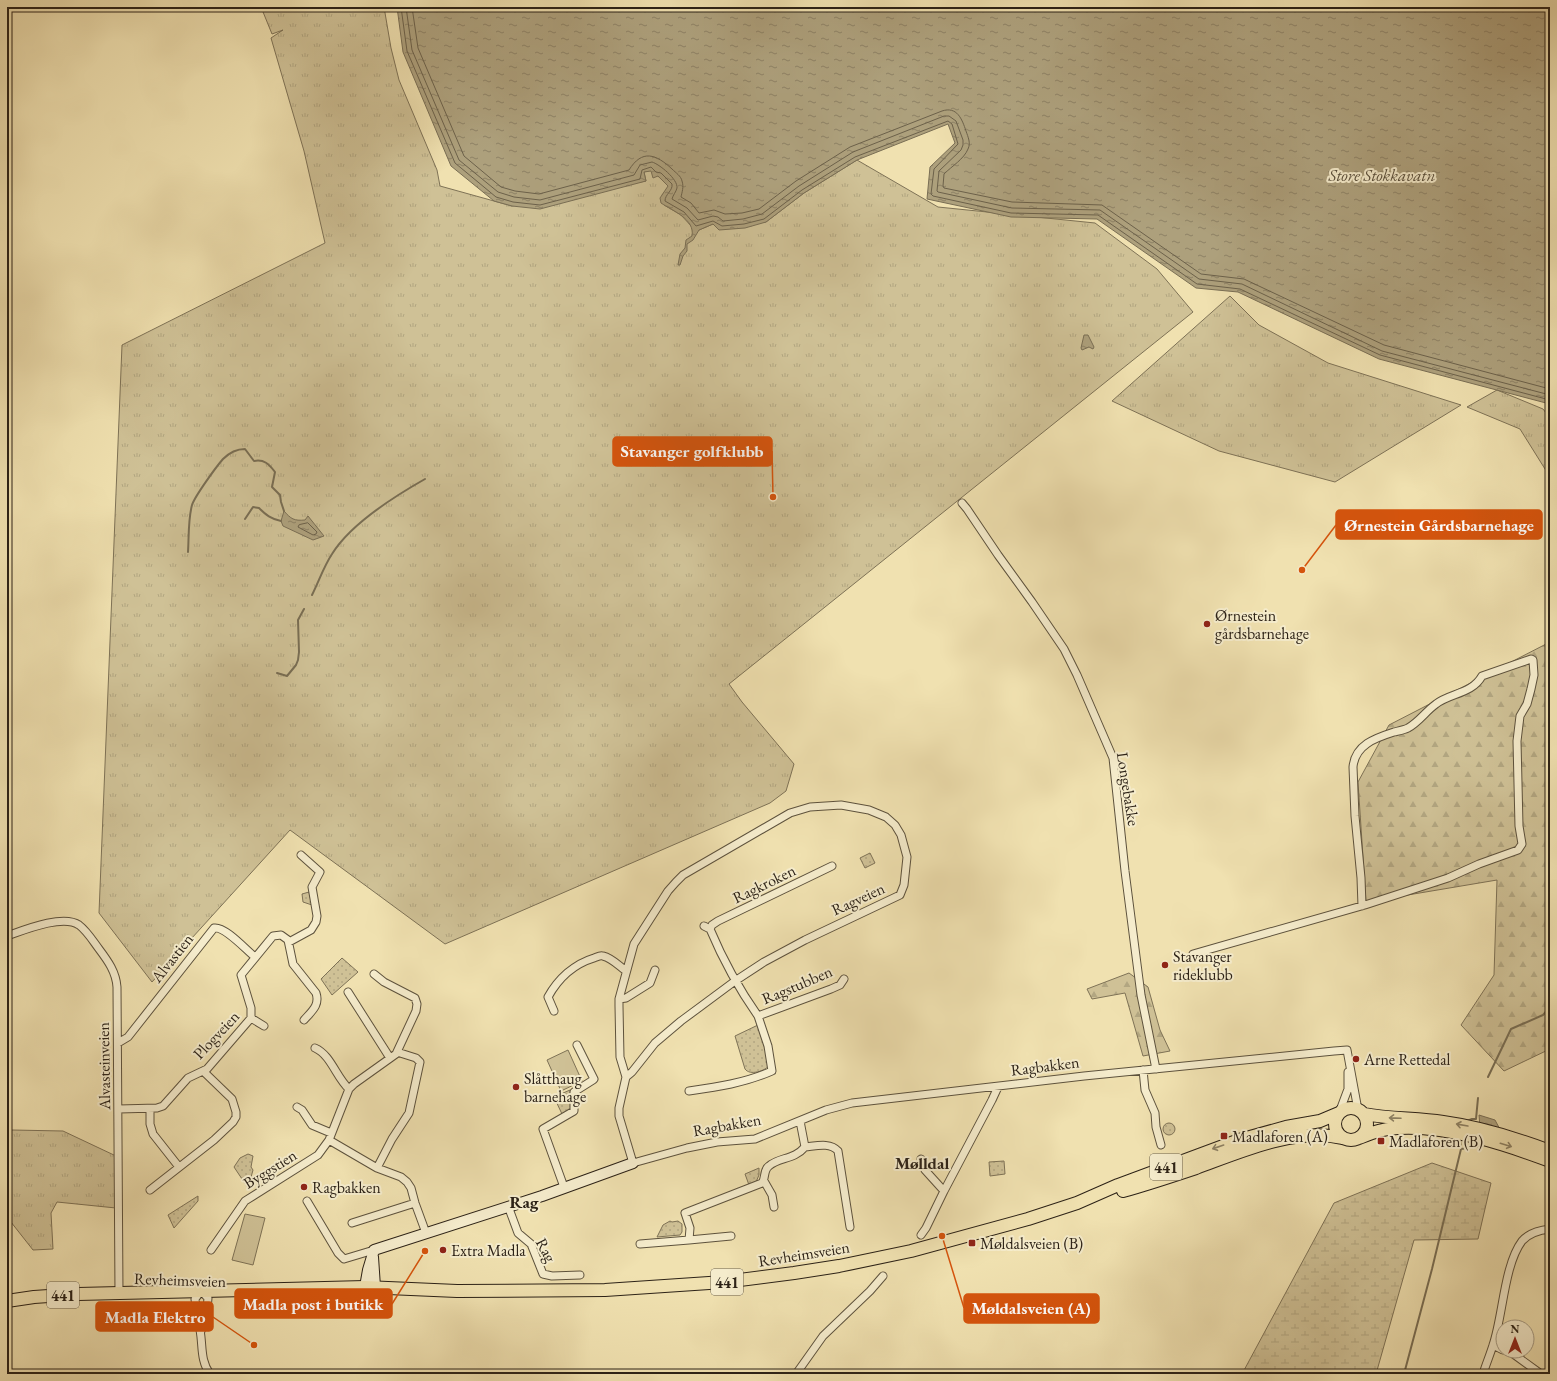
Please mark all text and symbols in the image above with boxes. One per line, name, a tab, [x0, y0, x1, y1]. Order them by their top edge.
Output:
water label: Store Stokkavatn	[1327, 164, 1436, 186]
callout: Stavanger golfklubb	[613, 437, 772, 466]
text: Stavanger golfklubb	[620, 440, 764, 462]
callout: Ørnestein Gårdsbarnehage	[1336, 510, 1542, 539]
text: Ørnestein Gårdsbarnehage	[1344, 514, 1534, 536]
place label: Ørnestein gårdsbarnehage	[1215, 605, 1309, 644]
marker: Ørnestein gårdsbarnehage	[1202, 619, 1212, 629]
street label: Longebakke	[1112, 751, 1144, 827]
street label: Ragkroken	[729, 860, 799, 908]
street label: Ragveien	[828, 877, 888, 920]
street label: Alvastien	[146, 929, 198, 988]
place label: Stavanger rideklubb	[1173, 946, 1233, 985]
marker: Stavanger rideklubb	[1160, 960, 1170, 970]
street label: Ragstubben	[759, 961, 836, 1009]
street label: Plogveien	[188, 1006, 244, 1064]
street label: Alvasteinveien	[93, 1021, 115, 1111]
place label: Arne Rettedal	[1363, 1049, 1451, 1070]
street label: Ragbakken	[1010, 1051, 1081, 1081]
marker: Arne Rettedal	[1351, 1054, 1361, 1064]
place label: Slåtthaug barnehage	[524, 1068, 586, 1107]
marker: Slåtthaug barnehage	[511, 1082, 521, 1092]
street label: Ragbakken	[691, 1109, 763, 1141]
one-way arrow	[1389, 1114, 1402, 1122]
one-way arrow	[1456, 1121, 1469, 1129]
place label: Madlaforen (A)	[1232, 1126, 1328, 1147]
marker: Madlaforen (A)	[1219, 1131, 1229, 1141]
place label: Madlaforen (B)	[1389, 1131, 1483, 1152]
marker: Madlaforen (B)	[1376, 1136, 1386, 1146]
one-way arrow	[1499, 1142, 1512, 1149]
street label: Byggstien	[239, 1144, 301, 1194]
one-way arrow	[1212, 1144, 1224, 1152]
district label: Mølldal	[895, 1152, 949, 1174]
road number: 441	[1150, 1154, 1182, 1180]
place label: Ragbakken	[312, 1177, 381, 1198]
marker: Ragbakken	[299, 1182, 309, 1192]
district label: Rag	[510, 1191, 539, 1213]
place label: Møldalsveien (B)	[980, 1233, 1083, 1254]
street label: Rag	[531, 1234, 562, 1267]
street label: Revheimsveien	[757, 1236, 852, 1272]
marker: Møldalsveien (B)	[967, 1238, 977, 1248]
place label: Extra Madla	[451, 1240, 526, 1261]
marker: Extra Madla	[438, 1245, 448, 1255]
street label: Revheimsveien	[134, 1268, 227, 1292]
road number: 441	[711, 1269, 743, 1295]
road number: 441	[47, 1282, 79, 1308]
callout: Madla post i butikk	[235, 1289, 392, 1318]
text: Madla post i butikk	[243, 1293, 384, 1315]
callout: Møldalsveien (A)	[964, 1294, 1099, 1323]
text: Møldalsveien (A)	[971, 1297, 1091, 1319]
callout: Madla Elektro	[96, 1302, 213, 1331]
text: Madla Elektro	[105, 1306, 206, 1328]
north arrow	[1495, 1319, 1535, 1359]
text: N	[1511, 1322, 1520, 1336]

